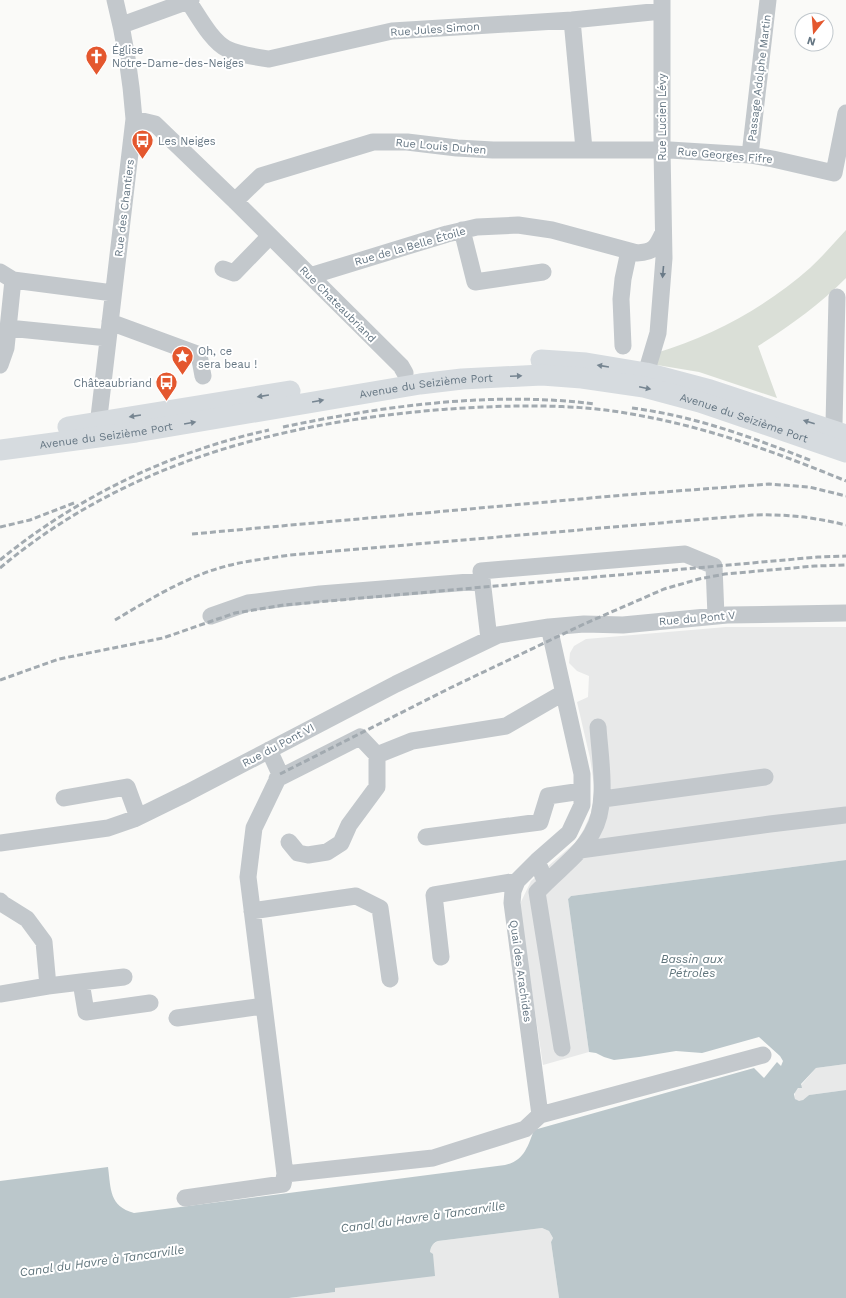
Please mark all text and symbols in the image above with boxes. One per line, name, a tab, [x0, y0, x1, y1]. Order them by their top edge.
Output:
north arrow	[794, 12, 834, 52]
street label: Passage Adolphe Martin	[745, 14, 774, 142]
street label: Rue Jules Simon	[390, 20, 480, 39]
text: N	[805, 34, 817, 48]
church icon: Église Notre-Dame-des-Neiges	[84, 43, 110, 76]
place label: Église Notre-Dame-des-Neiges	[112, 43, 244, 70]
street label: Rue Lucien Lévy	[656, 73, 669, 161]
bus stop icon: Les Neiges	[130, 128, 156, 161]
place label: Les Neiges	[158, 135, 216, 148]
street label: Rue Louis Duhen	[395, 136, 487, 157]
street label: Rue Georges Fifre	[677, 145, 773, 166]
street label: Rue des Chantiers	[112, 158, 137, 258]
street label: Rue de la Belle Étoile	[353, 223, 467, 269]
street label: Rue Chateaubriand	[297, 263, 379, 345]
one-way arrow	[660, 266, 667, 278]
place icon: Oh, ce sera beau !	[169, 344, 195, 377]
place label: Oh, ce sera beau !	[198, 345, 257, 371]
one-way arrow	[597, 363, 609, 369]
bus stop icon: Châteaubriand	[154, 370, 180, 403]
street label: Avenue du Seizième Port	[358, 371, 493, 401]
one-way arrow	[510, 373, 523, 379]
place label: Châteaubriand	[73, 377, 152, 390]
one-way arrow	[639, 385, 652, 391]
street label: Avenue du Seizième Port	[678, 391, 810, 446]
one-way arrow	[257, 393, 270, 399]
one-way arrow	[312, 398, 324, 404]
one-way arrow	[129, 413, 141, 419]
one-way arrow	[803, 419, 815, 425]
street label: Avenue du Seizième Port	[39, 420, 174, 452]
one-way arrow	[184, 420, 196, 426]
street label: Rue du Pont V	[658, 609, 736, 628]
street label: Rue du Pont VI	[240, 721, 317, 770]
street label: Quai des Arachides	[507, 919, 534, 1023]
water label: Bassin aux Pétroles	[661, 952, 724, 980]
water label: Canal du Havre à Tancarville	[340, 1198, 506, 1235]
water label: Canal du Havre à Tancarville	[19, 1242, 185, 1279]

